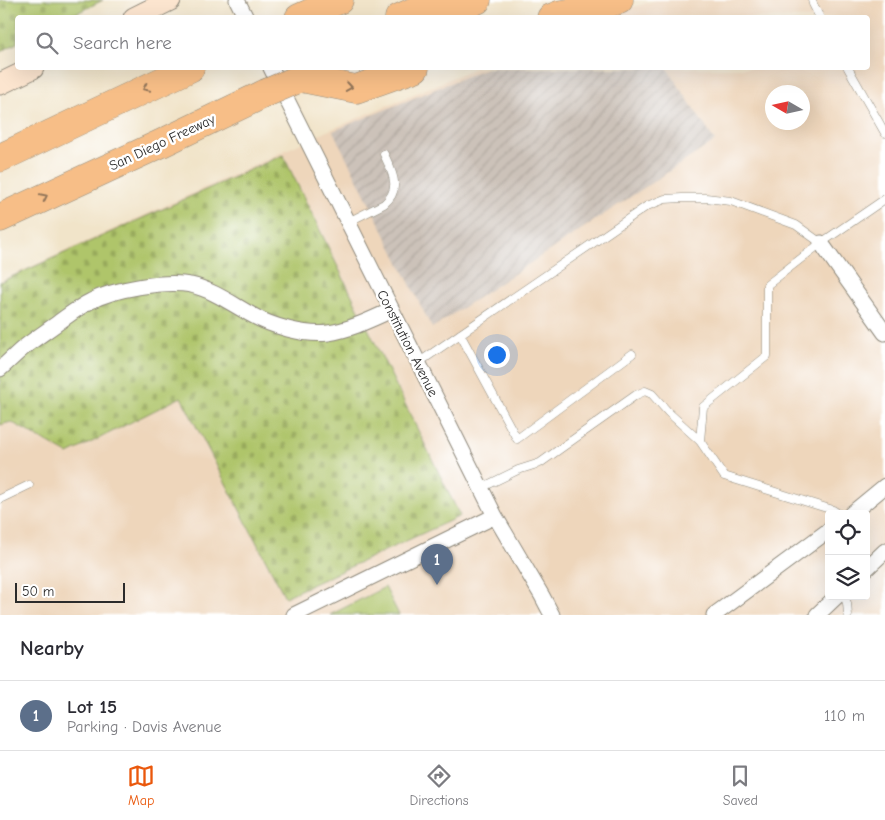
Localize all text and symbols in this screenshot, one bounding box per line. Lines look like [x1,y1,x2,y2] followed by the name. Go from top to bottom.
[15,15,870,70] search box
[33,29,61,57] icon: search
[73,32,172,54] text: Search here
[345,81,353,92] one-way arrow
[142,82,151,93] one-way arrow
[765,85,810,130] north arrow
[107,110,219,174] street label: San Diego Freeway
[39,193,48,204] one-way arrow
[373,287,442,399] street label: Constitution Avenue
[484,342,510,368] your location
[825,510,870,600] map controls
[825,510,870,555] button: locate
[421,544,453,585] pin: 1
[825,555,870,600] button: layers
[15,580,125,603] scale bar
[22,583,54,600] text: 50 m
[20,636,84,660] text: Nearby
[67,696,117,718] text: Lot 15
[33,707,39,725] text: 1
[824,707,865,725] text: 110 m
[67,718,221,736] text: Parking · Davis Avenue
[127,762,155,809] tab: Map
[409,762,469,809] tab: Directions
[723,762,758,809] tab: Saved

